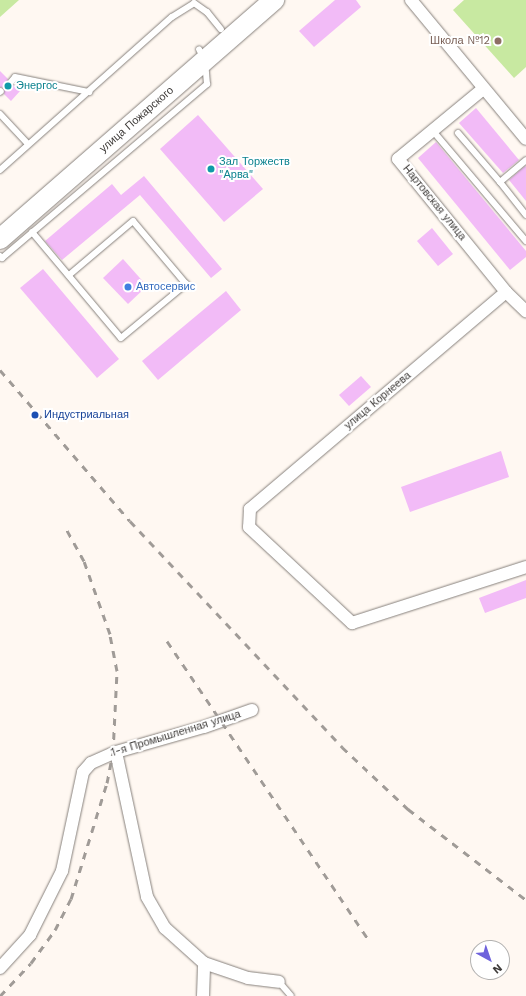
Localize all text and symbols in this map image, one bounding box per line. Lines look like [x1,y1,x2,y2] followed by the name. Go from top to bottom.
[430,34,490,48] place label: Школа №12
[493,36,503,46] marker: Школа №12
[16,79,58,93] place label: Энергос
[3,81,13,91] marker: Энергос
[97,84,177,156] street label: улица Пожарского
[219,156,290,182] place label: Зал Торжеств "Арва"
[400,163,468,243] street label: Нартовская улица
[206,164,216,174] marker: Зал Торжеств "Арва"
[136,280,195,294] place label: Автосервис
[123,282,133,292] marker: Автосервис
[342,369,414,433] street label: улица Корнеева
[44,408,129,422] place label: Индустриальная
[29,409,41,421] marker: Индустриальная
[110,708,242,760] street label: 1-я Промышленная улица
[470,940,510,980] north arrow
[490,961,505,976] text: N

